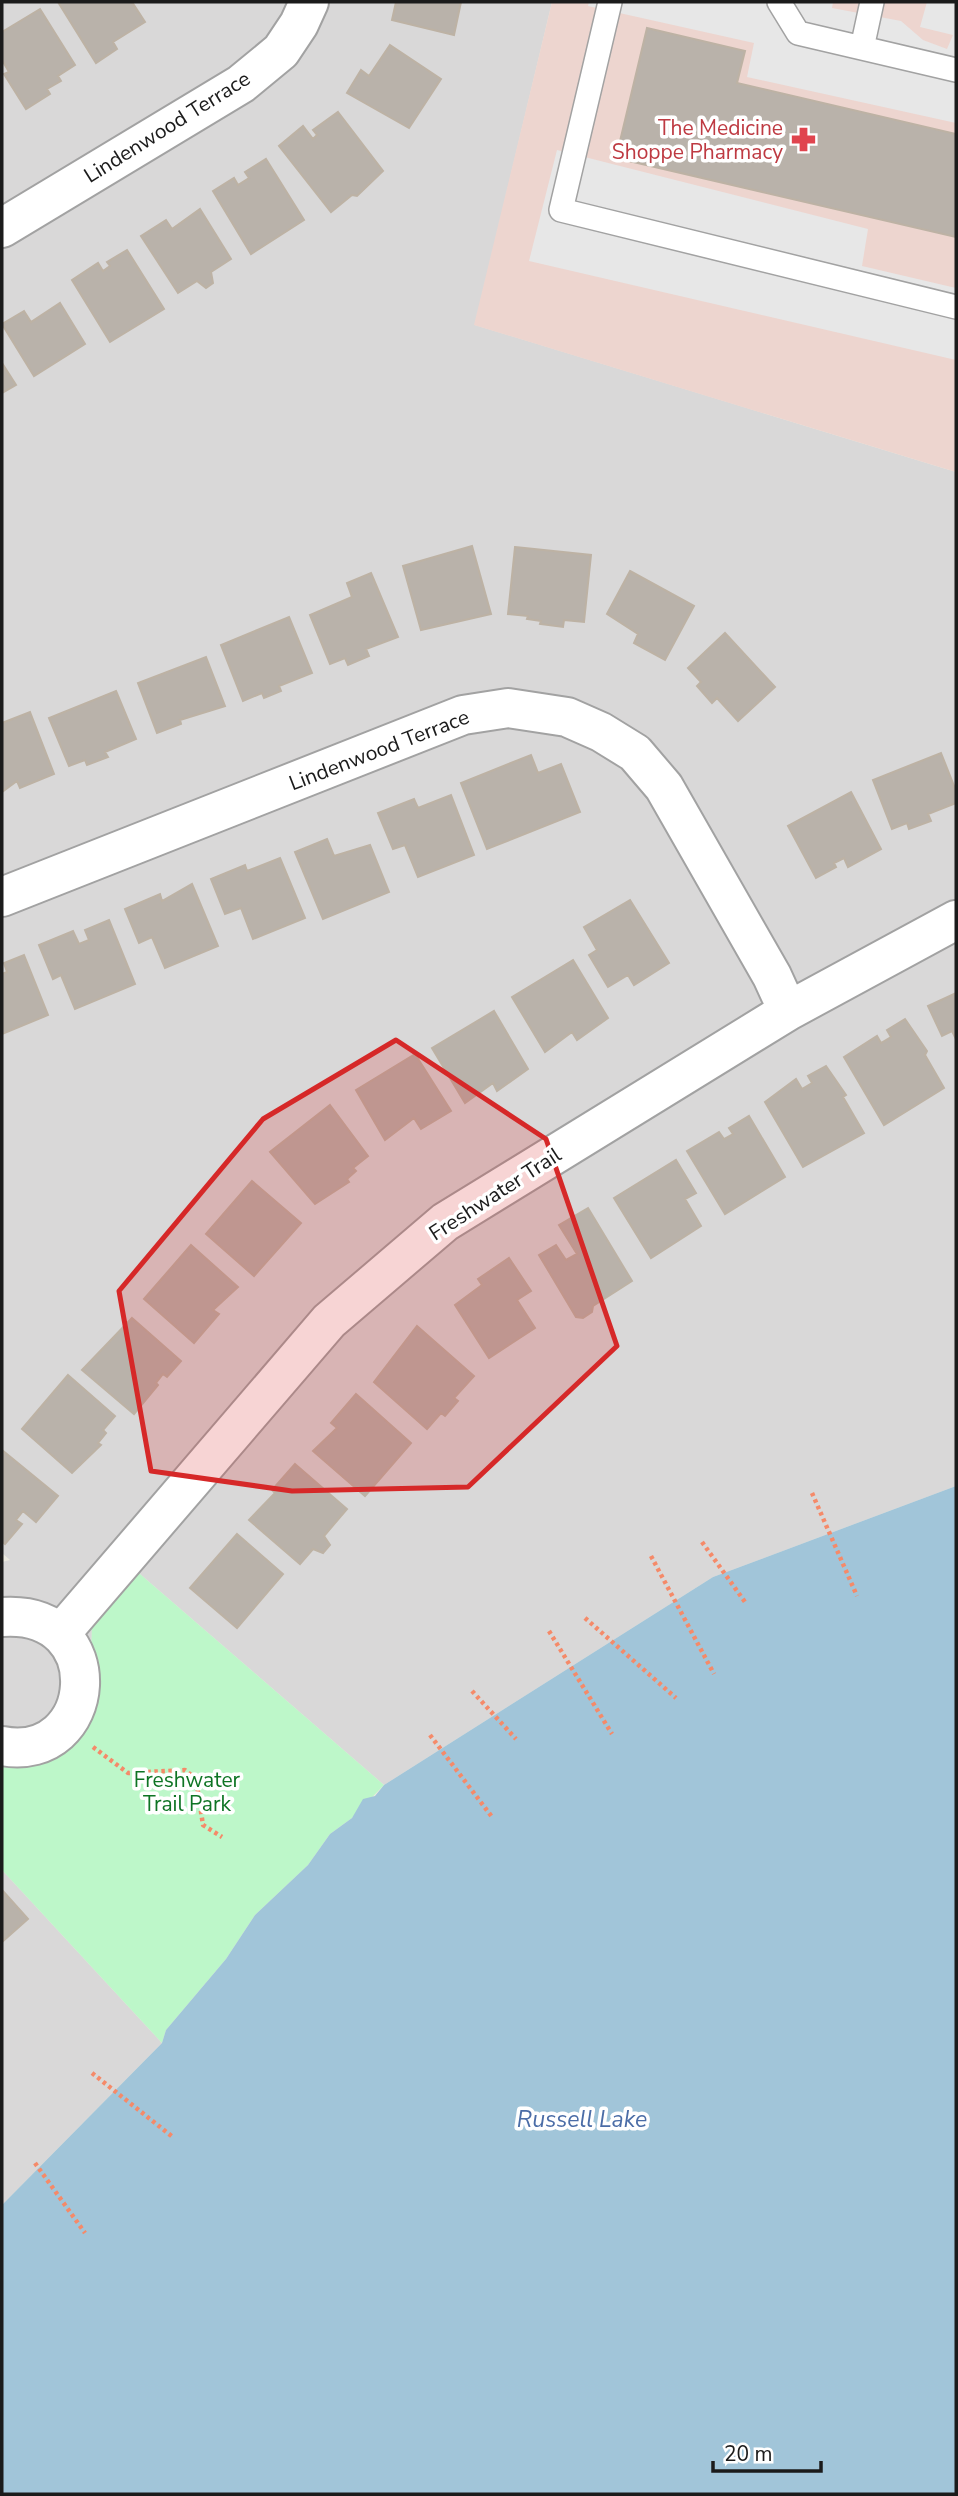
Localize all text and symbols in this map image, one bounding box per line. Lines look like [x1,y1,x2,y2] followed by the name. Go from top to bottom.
[79,65,255,189] street label: Lindenwood Terrace
[612,114,783,166] place label: The Medicine Shoppe Pharmacy
[789,126,817,154] pharmacy icon: The Medicine Shoppe Pharmacy
[285,703,473,797] street label: Lindenwood Terrace
[423,1140,567,1247] street label: Freshwater Trail
[134,1766,241,1818] park label: Freshwater Trail Park
[517,2104,647,2135] water label: Russell Lake
[713,2430,822,2474] scale bar
[724,2440,773,2468] text: 20 m

